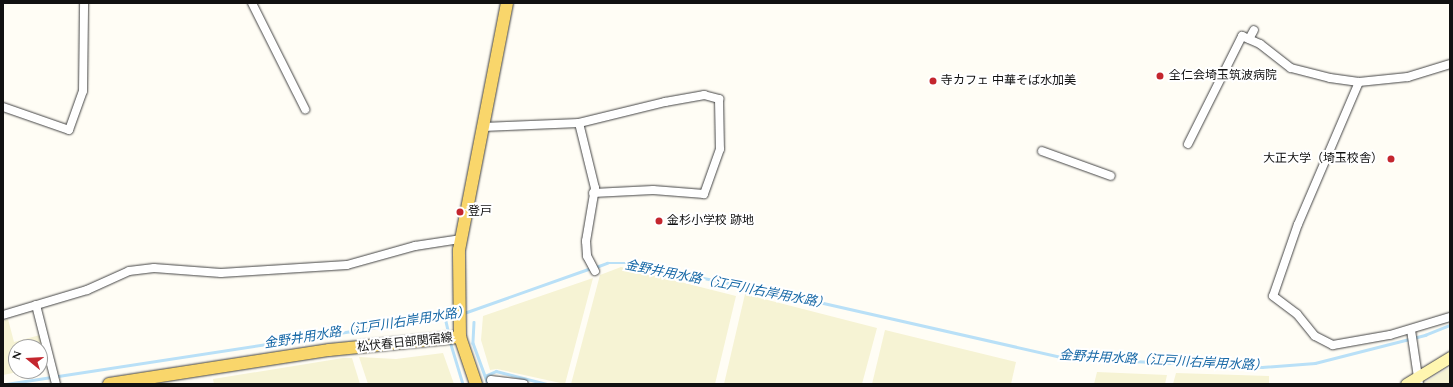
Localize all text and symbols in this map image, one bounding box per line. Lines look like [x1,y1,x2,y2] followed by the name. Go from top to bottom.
[1169,69,1277,83] place label: 全仁会埼玉筑波病院
[1154,70,1166,82] marker: 全仁会埼玉筑波病院
[941,74,1076,88] place label: 寺カフェ 中華そば水加美
[928,76,938,86] marker: 寺カフェ 中華そば水加美
[1263,152,1383,166] place label: 大正大学（埼玉校舎）
[1386,154,1396,164] marker: 大正大学（埼玉校舎）
[468,205,492,219] place label: 登戸
[455,207,465,217] marker: 登戸
[667,214,754,228] place label: 金杉小学校 跡地
[654,216,664,226] marker: 金杉小学校 跡地
[623,257,831,313] water label: 金野井用水路（江戸川右岸用水路）
[263,304,471,352] water label: 金野井用水路（江戸川右岸用水路）
[357,331,453,355] street label: 松伏春日部関宿線
[8,339,48,379] north arrow
[1059,348,1267,374] water label: 金野井用水路（江戸川右岸用水路）
[8,349,27,362] text: N

